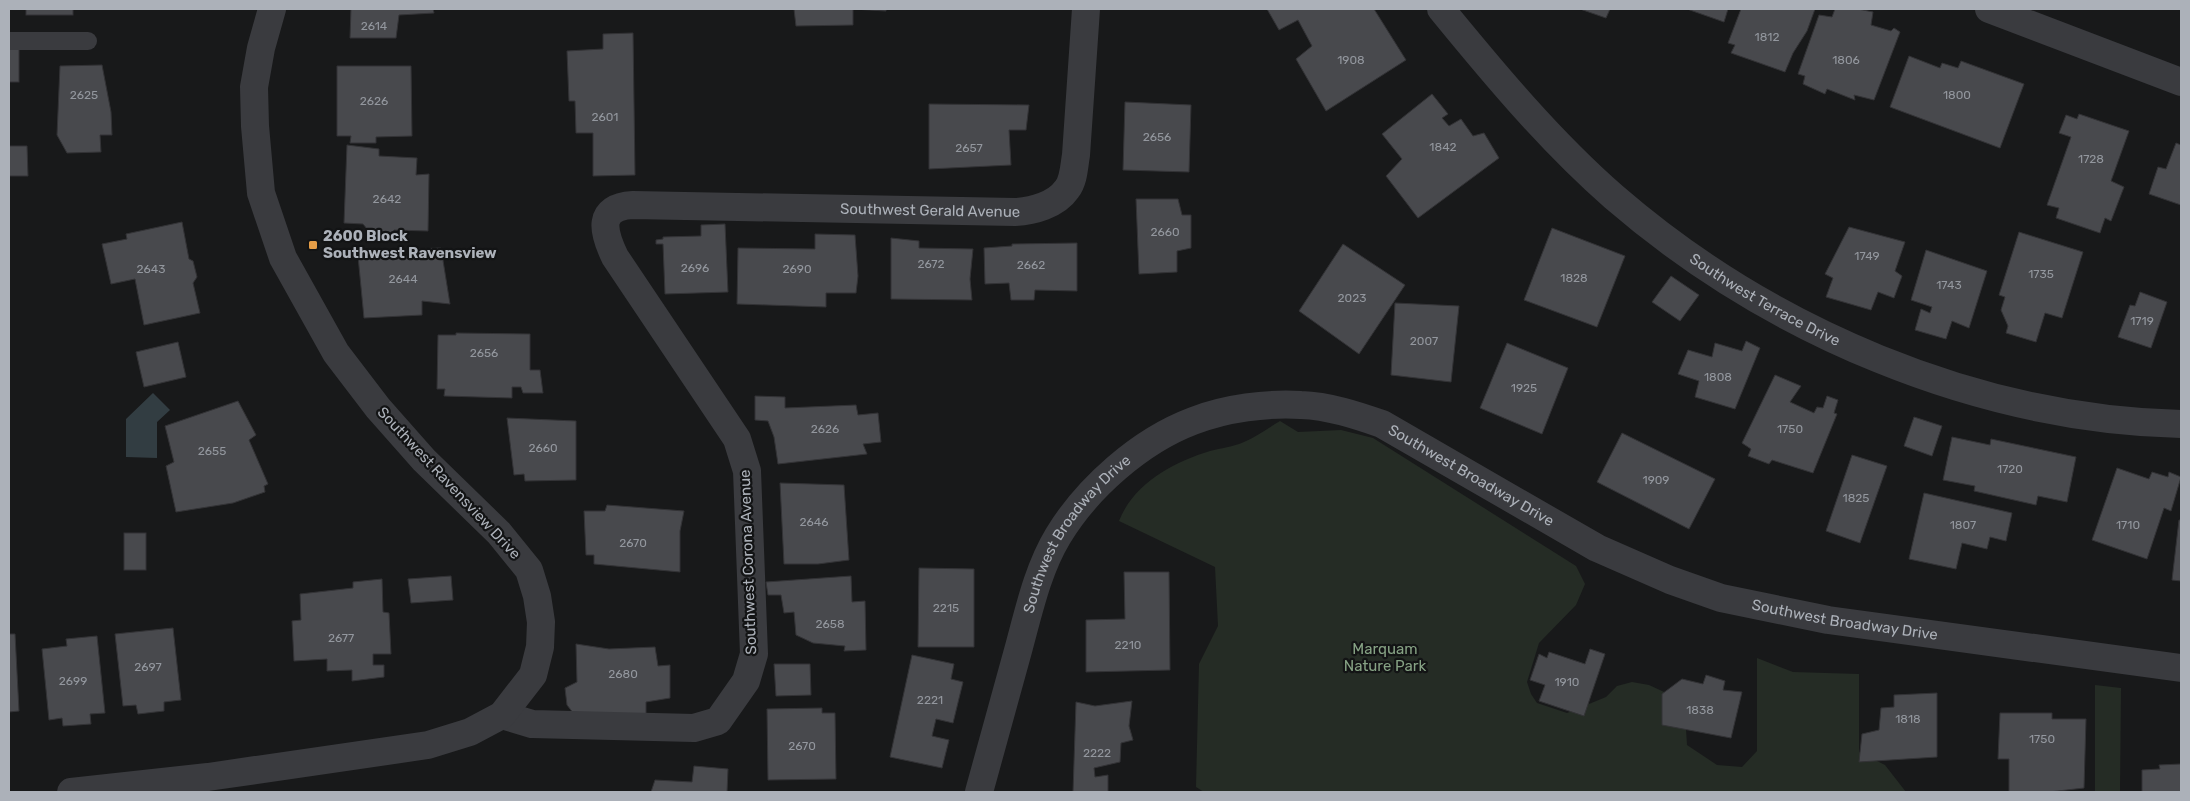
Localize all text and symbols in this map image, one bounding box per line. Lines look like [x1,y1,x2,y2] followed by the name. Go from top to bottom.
[361,19,388,33] house number: 2614
[1755,30,1779,44] house number: 1812
[1337,53,1365,67] house number: 1908
[1832,53,1860,67] house number: 1806
[70,88,98,102] house number: 2625
[1943,88,1971,102] house number: 1800
[360,94,388,108] house number: 2626
[591,110,619,124] house number: 2601
[1143,130,1171,144] house number: 2656
[1429,140,1457,154] house number: 1842
[955,141,983,155] house number: 2657
[2078,152,2104,166] house number: 1728
[373,192,401,206] house number: 2642
[840,200,1021,221] street label: Southwest Gerald Avenue
[1150,225,1180,239] house number: 2660
[323,227,497,262] place label: 2600 Block Southwest Ravensview
[307,239,319,251] marker: 2600 Block Southwest Ravensview
[1854,249,1880,263] house number: 1749
[1686,250,1843,350] street label: Southwest Terrace Drive
[917,257,945,271] house number: 2672
[1017,258,1045,272] house number: 2662
[681,261,709,275] house number: 2696
[137,262,165,276] house number: 2643
[782,262,812,276] house number: 2690
[2028,267,2054,281] house number: 1735
[1560,271,1588,285] house number: 1828
[388,272,418,286] house number: 2644
[1936,278,1962,292] house number: 1743
[1338,291,1366,305] house number: 2023
[2130,314,2154,328] house number: 1719
[1410,334,1438,348] house number: 2007
[470,346,498,360] house number: 2656
[1704,370,1732,384] house number: 1808
[1511,381,1537,395] house number: 1925
[374,403,524,563] street label: Southwest Ravensview Drive
[1385,421,1557,530] street label: Southwest Broadway Drive
[811,422,839,436] house number: 2626
[1777,422,1803,436] house number: 1750
[528,441,558,455] house number: 2660
[198,444,226,458] house number: 2655
[1019,451,1134,615] street label: Southwest Broadway Drive
[1997,462,2023,476] house number: 1720
[736,469,760,655] street label: Southwest Corona Avenue
[1643,473,1670,487] house number: 1909
[1843,491,1869,505] house number: 1825
[800,515,828,529] house number: 2646
[1950,518,1976,532] house number: 1807
[2116,518,2140,532] house number: 1710
[619,536,647,550] house number: 2670
[1750,596,1939,644] street label: Southwest Broadway Drive
[933,601,959,615] house number: 2215
[815,617,845,631] house number: 2658
[328,631,354,645] house number: 2677
[1115,638,1141,652] house number: 2210
[1344,640,1426,675] park label: Marquam Nature Park
[134,660,162,674] house number: 2697
[608,667,638,681] house number: 2680
[59,674,87,688] house number: 2699
[1554,675,1580,689] house number: 1910
[917,693,943,707] house number: 2221
[1686,703,1714,717] house number: 1838
[1895,712,1921,726] house number: 1818
[2029,732,2055,746] house number: 1750
[788,739,816,753] house number: 2670
[1083,746,1111,760] house number: 2222

